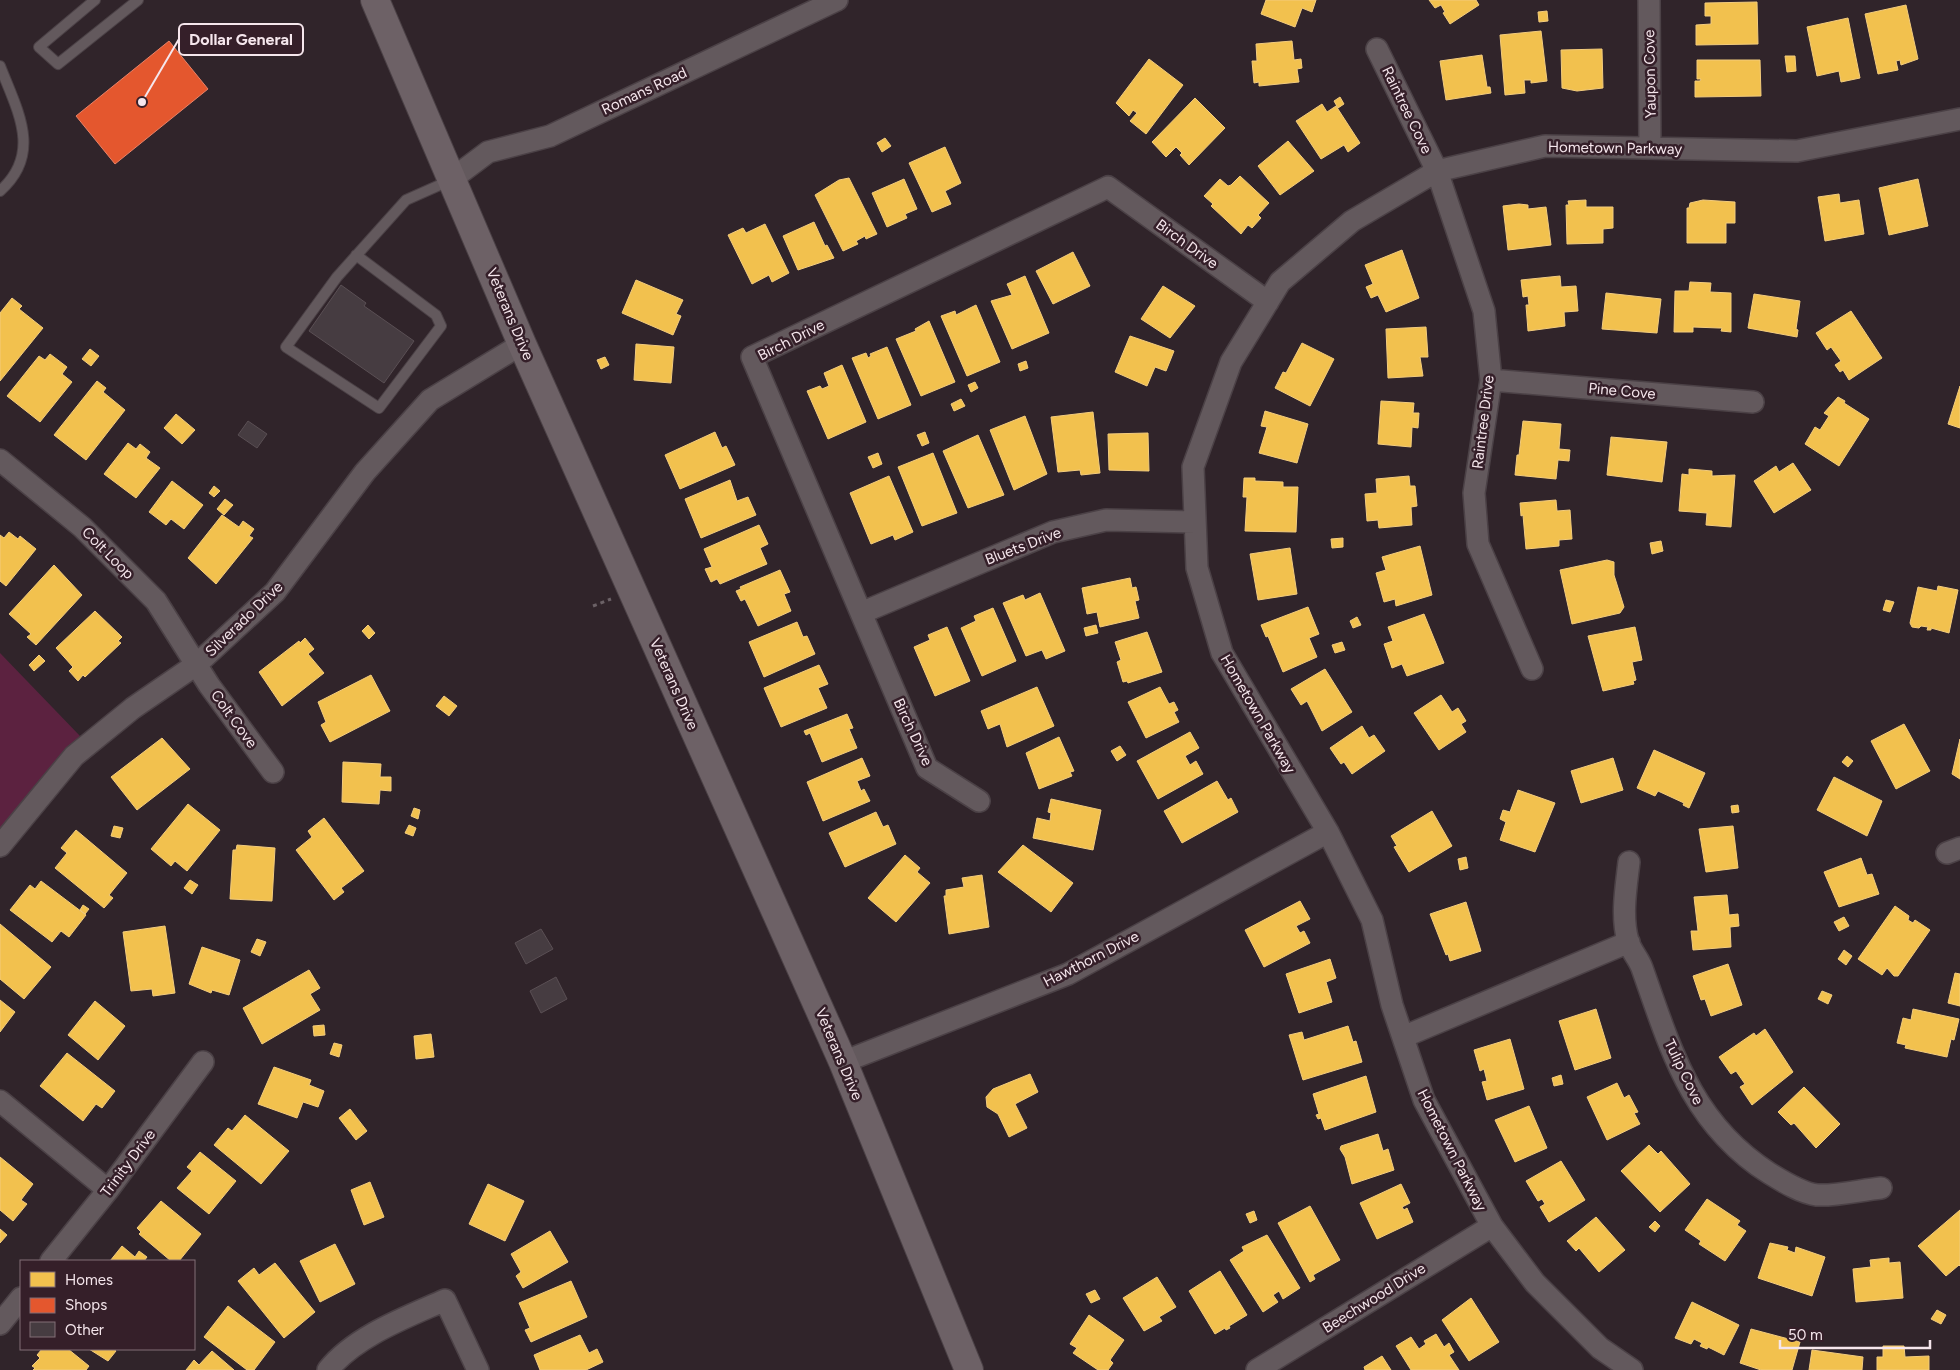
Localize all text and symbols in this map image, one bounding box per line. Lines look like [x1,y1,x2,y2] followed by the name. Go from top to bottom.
[179,24,303,55] callout: Dollar General
[1640,29,1660,119] street label: Yaupon Cove
[189,30,293,49] text: Dollar General
[598,63,690,119] street label: Romans Road
[1378,63,1436,157] street label: Raintree Cove
[1548,138,1682,158] street label: Hometown Parkway
[1152,215,1222,273] street label: Birch Drive
[483,265,537,363] street label: Veterans Drive
[755,316,827,364] street label: Birch Drive
[1468,374,1498,470] street label: Raintree Drive
[1588,379,1656,403] street label: Pine Cove
[78,523,138,583] street label: Colt Loop
[982,523,1064,569] street label: Bluets Drive
[202,578,286,660] street label: Silverado Drive
[646,635,702,733] street label: Veterans Drive
[1217,651,1299,777] street label: Hometown Parkway
[207,686,261,752] street label: Colt Cove
[890,695,936,769] street label: Birch Drive
[1040,927,1142,991] street label: Hawthorn Drive
[812,1005,866,1103] street label: Veterans Drive
[1660,1036,1708,1108] street label: Tulip Cove
[1413,1086,1491,1214] street label: Hometown Parkway
[97,1126,159,1200] street label: Trinity Drive
[1319,1259,1429,1337] street label: Beechwood Drive
[20,1260,195,1350] legend
[65,1271,113,1289] text: Homes
[65,1296,107,1314] text: Shops
[1780,1318,1930,1350] scale bar
[65,1321,104,1339] text: Other
[1788,1326,1823,1344] text: 50 m

